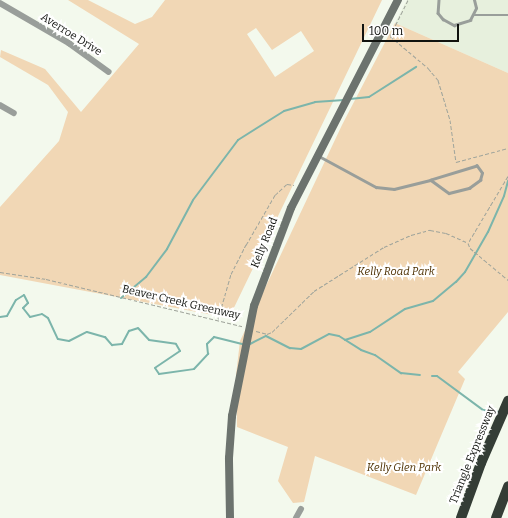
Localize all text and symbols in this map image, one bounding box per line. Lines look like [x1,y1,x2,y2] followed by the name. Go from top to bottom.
[38,11,104,59] street label: Averroe Drive
[364,16,461,42] scale bar
[369,24,403,38] text: 100 m
[249,216,281,270] street label: Kelly Road
[357,265,435,279] park label: Kelly Road Park
[121,283,241,323] street label: Beaver Creek Greenway
[447,404,499,506] street label: Triangle Expressway
[367,461,441,475] park label: Kelly Glen Park

